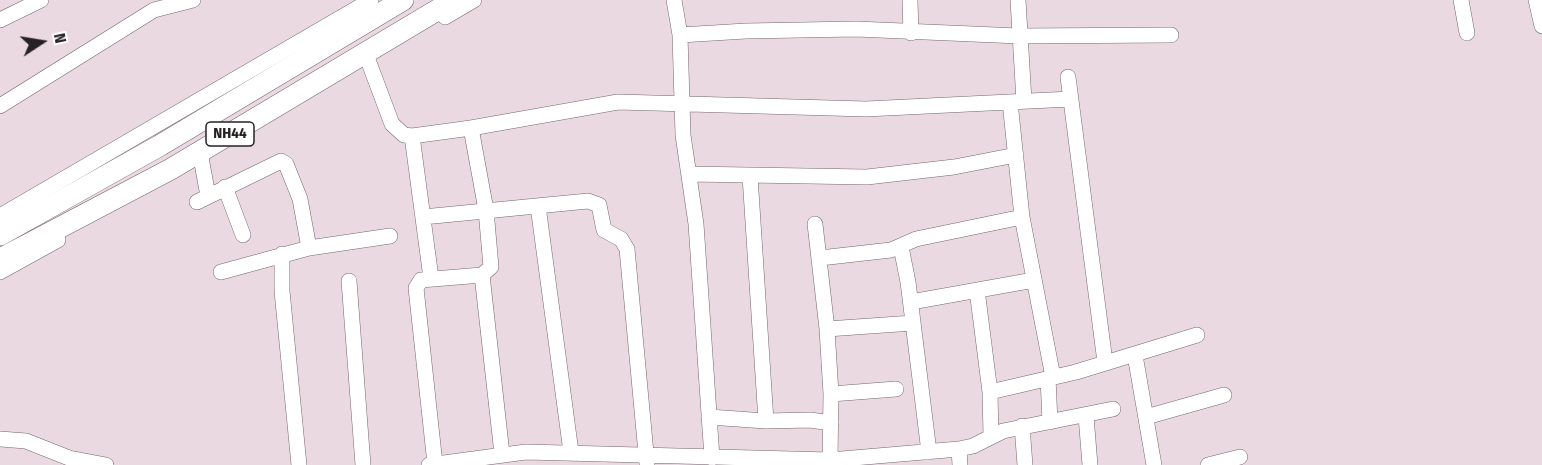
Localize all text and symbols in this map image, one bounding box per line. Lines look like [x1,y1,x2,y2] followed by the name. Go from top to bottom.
[12,12,72,72] north arrow
[50,31,70,45] text: N
[206,122,254,146] road number: NH44

